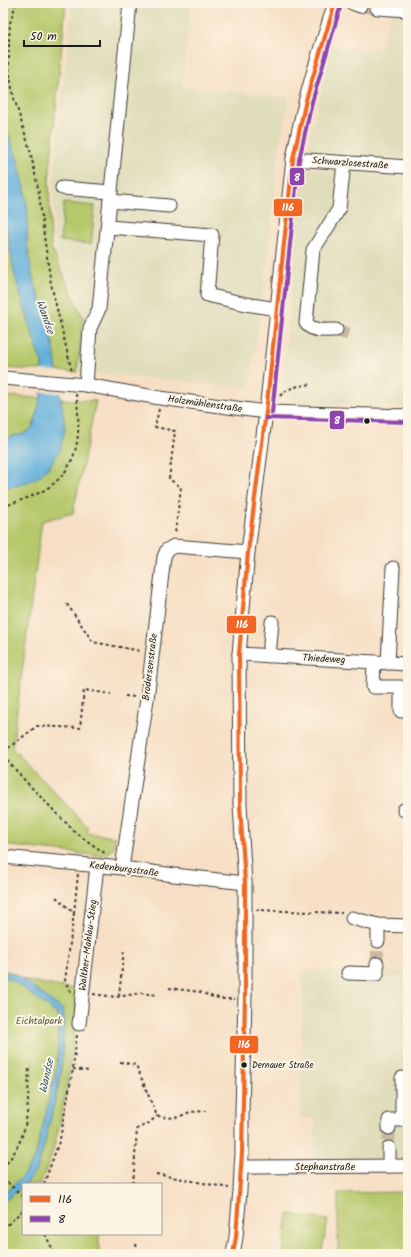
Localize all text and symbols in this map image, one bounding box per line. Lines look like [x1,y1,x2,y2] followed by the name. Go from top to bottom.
[24,22,100,48] scale bar
[30,27,57,46] text: 50 m
[311,152,389,174] street label: Schwarzlosestraße
[289,167,305,186] line badge: 8
[294,169,301,187] text: 8
[273,198,303,217] line badge: 116
[282,199,294,217] text: 116
[31,298,60,337] water label: Wandse
[167,391,244,417] street label: Holzmühlenstraße
[329,410,345,430] line badge: 8
[334,412,341,430] text: 8
[362,416,372,426] unlabelled marker
[226,615,257,634] line badge: 116
[236,616,248,634] text: 116
[138,632,162,702] street label: Brodersenstraße
[302,650,346,668] street label: Thiedeweg
[88,857,160,881] street label: Kedenburgstraße
[74,898,102,992] street label: Walther-Mahlau-Stieg
[16,1013,63,1029] park label: Eichtalpark
[229,1035,259,1054] line badge: 116
[238,1036,250,1054] text: 116
[35,1056,60,1095] water label: Wandse
[252,1058,314,1073] place label: Dernauer Straße
[239,1060,249,1070] marker: Dernauer Straße
[295,1159,356,1175] street label: Stephanstraße
[22,1183,162,1235] legend
[58,1190,72,1209] text: 116
[58,1210,66,1229] text: 8

